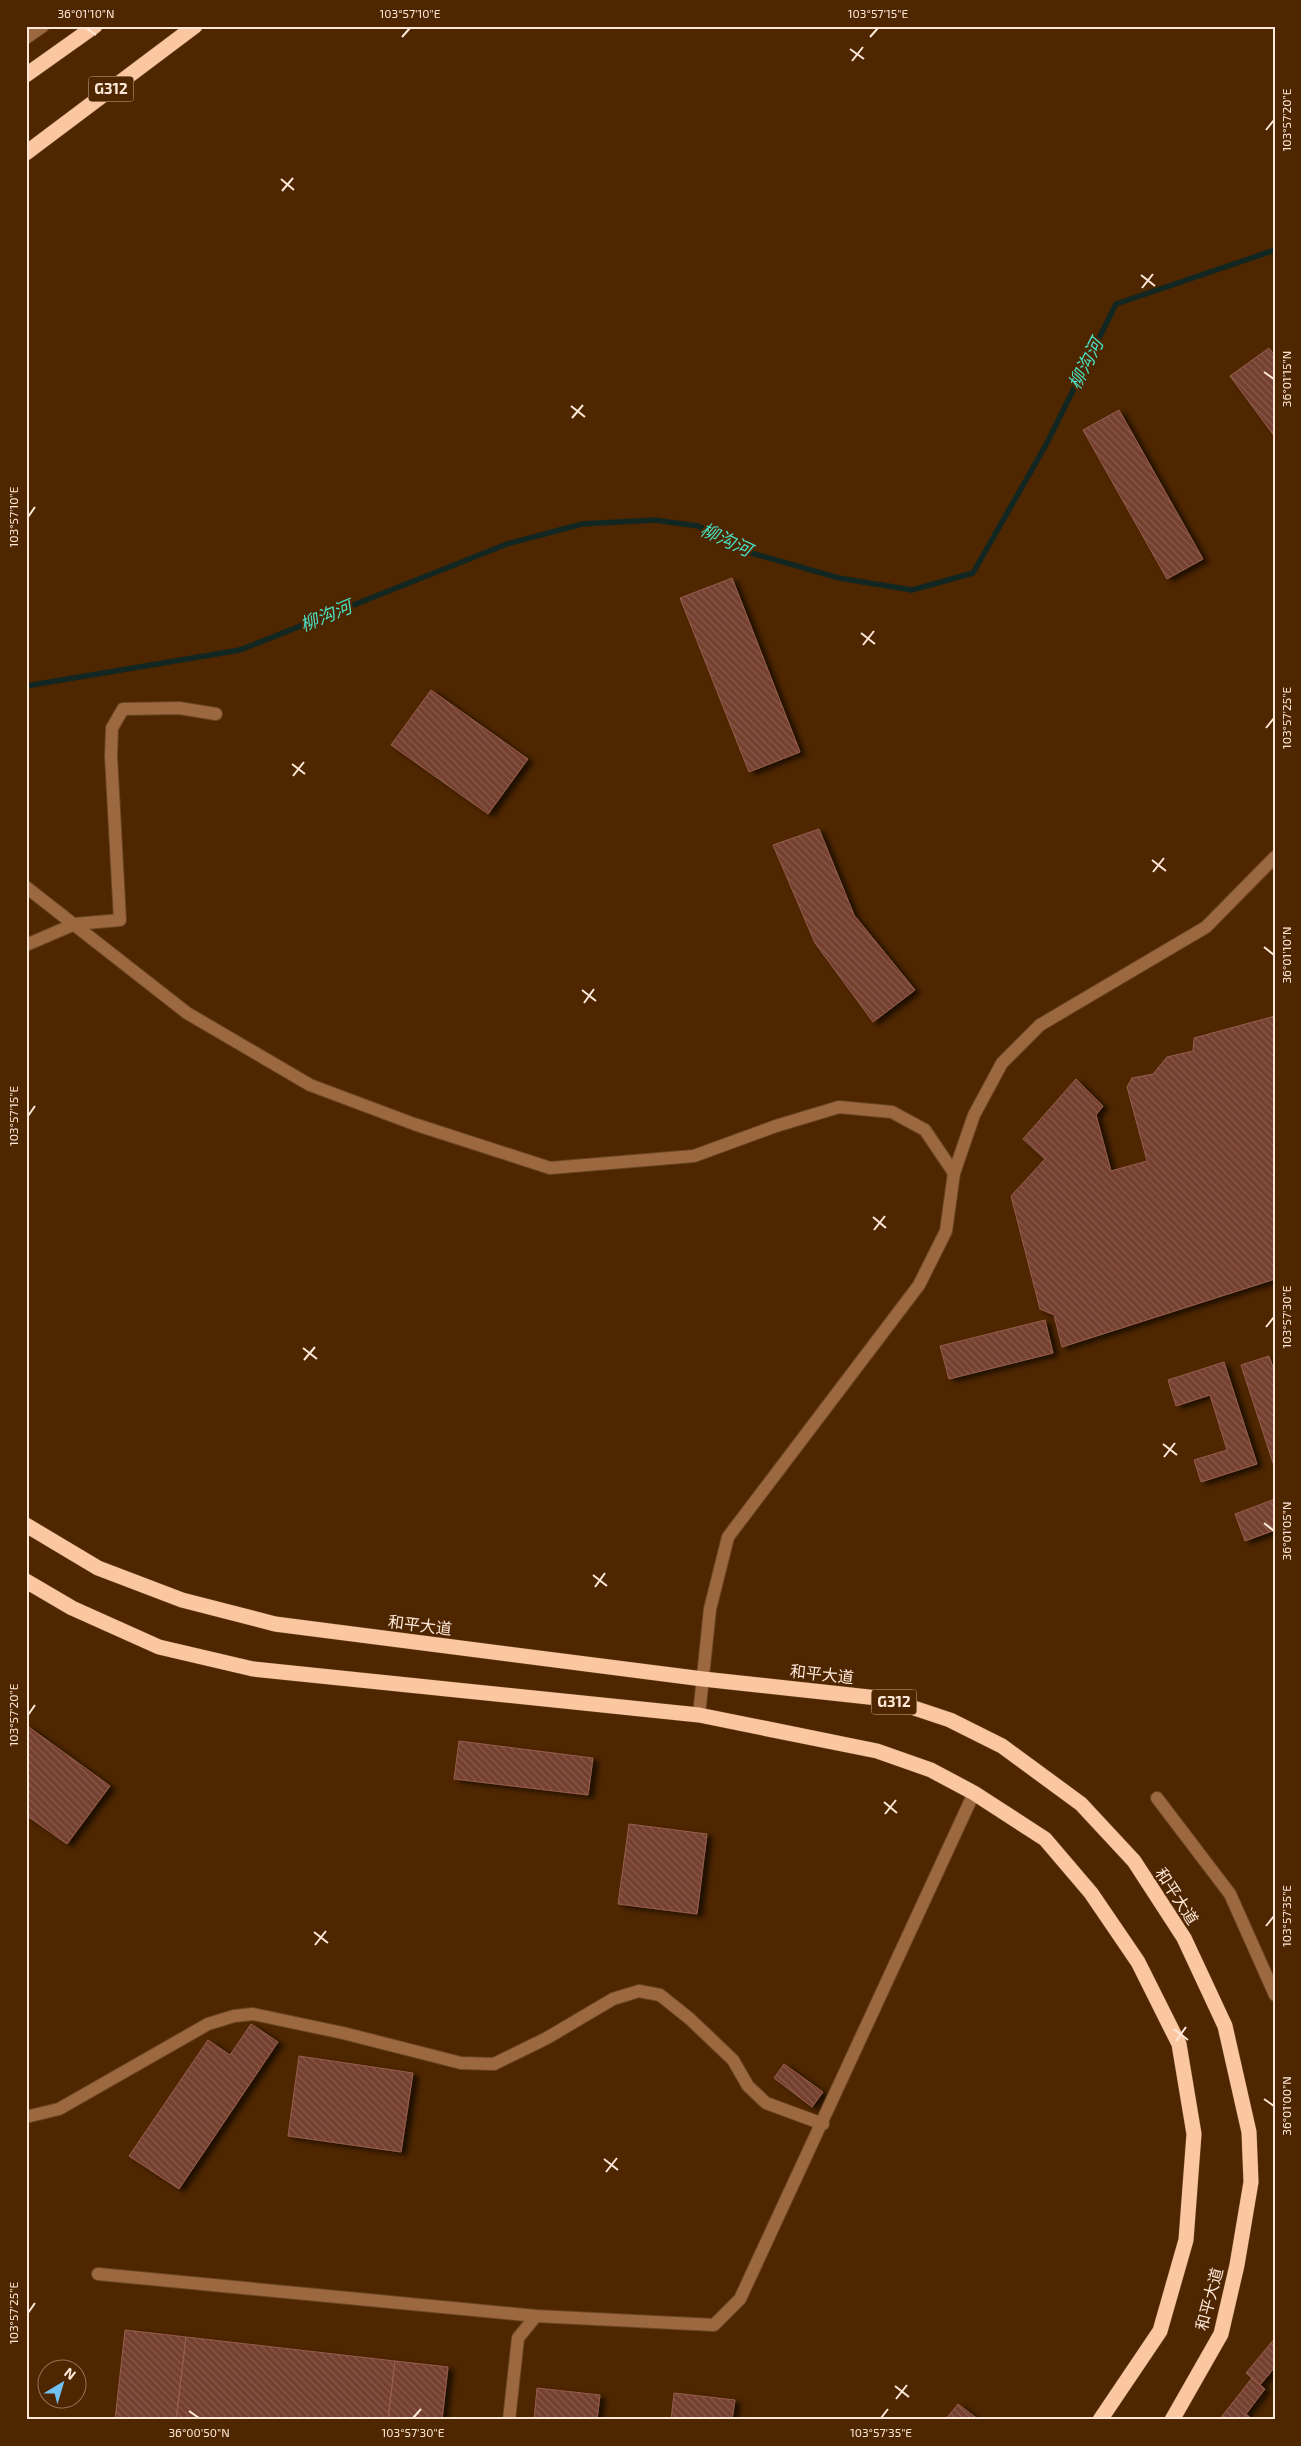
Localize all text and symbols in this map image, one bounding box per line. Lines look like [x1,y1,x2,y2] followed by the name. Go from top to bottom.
[57,6,115,20] text: 36°01'10"N
[379,6,441,20] text: 103°57'10"E
[848,6,908,20] text: 103°57'15"E
[88,76,134,102] road number: G312
[1279,88,1293,152] text: 103°57'20"E
[1063,332,1109,393] water label: 柳沟河
[1279,351,1293,407] text: 36°01'15"N
[6,486,20,548] text: 103°57'10"E
[697,518,758,562] water label: 柳沟河
[296,594,358,635] water label: 柳沟河
[1279,687,1293,749] text: 103°57'25"E
[1279,926,1293,984] text: 36°01'10"N
[6,1086,20,1146] text: 103°57'15"E
[1279,1285,1293,1349] text: 103°57'30"E
[1279,1502,1293,1560] text: 36°01'05"N
[387,1611,453,1638] street label: 和平大道
[789,1661,855,1686] street label: 和平大道
[6,1683,20,1747] text: 103°57'20"E
[872,1690,916,1714] road number: G312
[1152,1864,1203,1928] street label: 和平大道
[1279,1885,1293,1947] text: 103°57'35"E
[1279,2076,1293,2136] text: 36°01'00"N
[1191,2265,1226,2332] street label: 和平大道
[6,2282,20,2344] text: 103°57'25"E
[38,2358,88,2408] north arrow
[61,2364,80,2383] text: N
[168,2425,230,2439] text: 36°00'50"N
[382,2425,445,2439] text: 103°57'30"E
[850,2425,912,2439] text: 103°57'35"E

